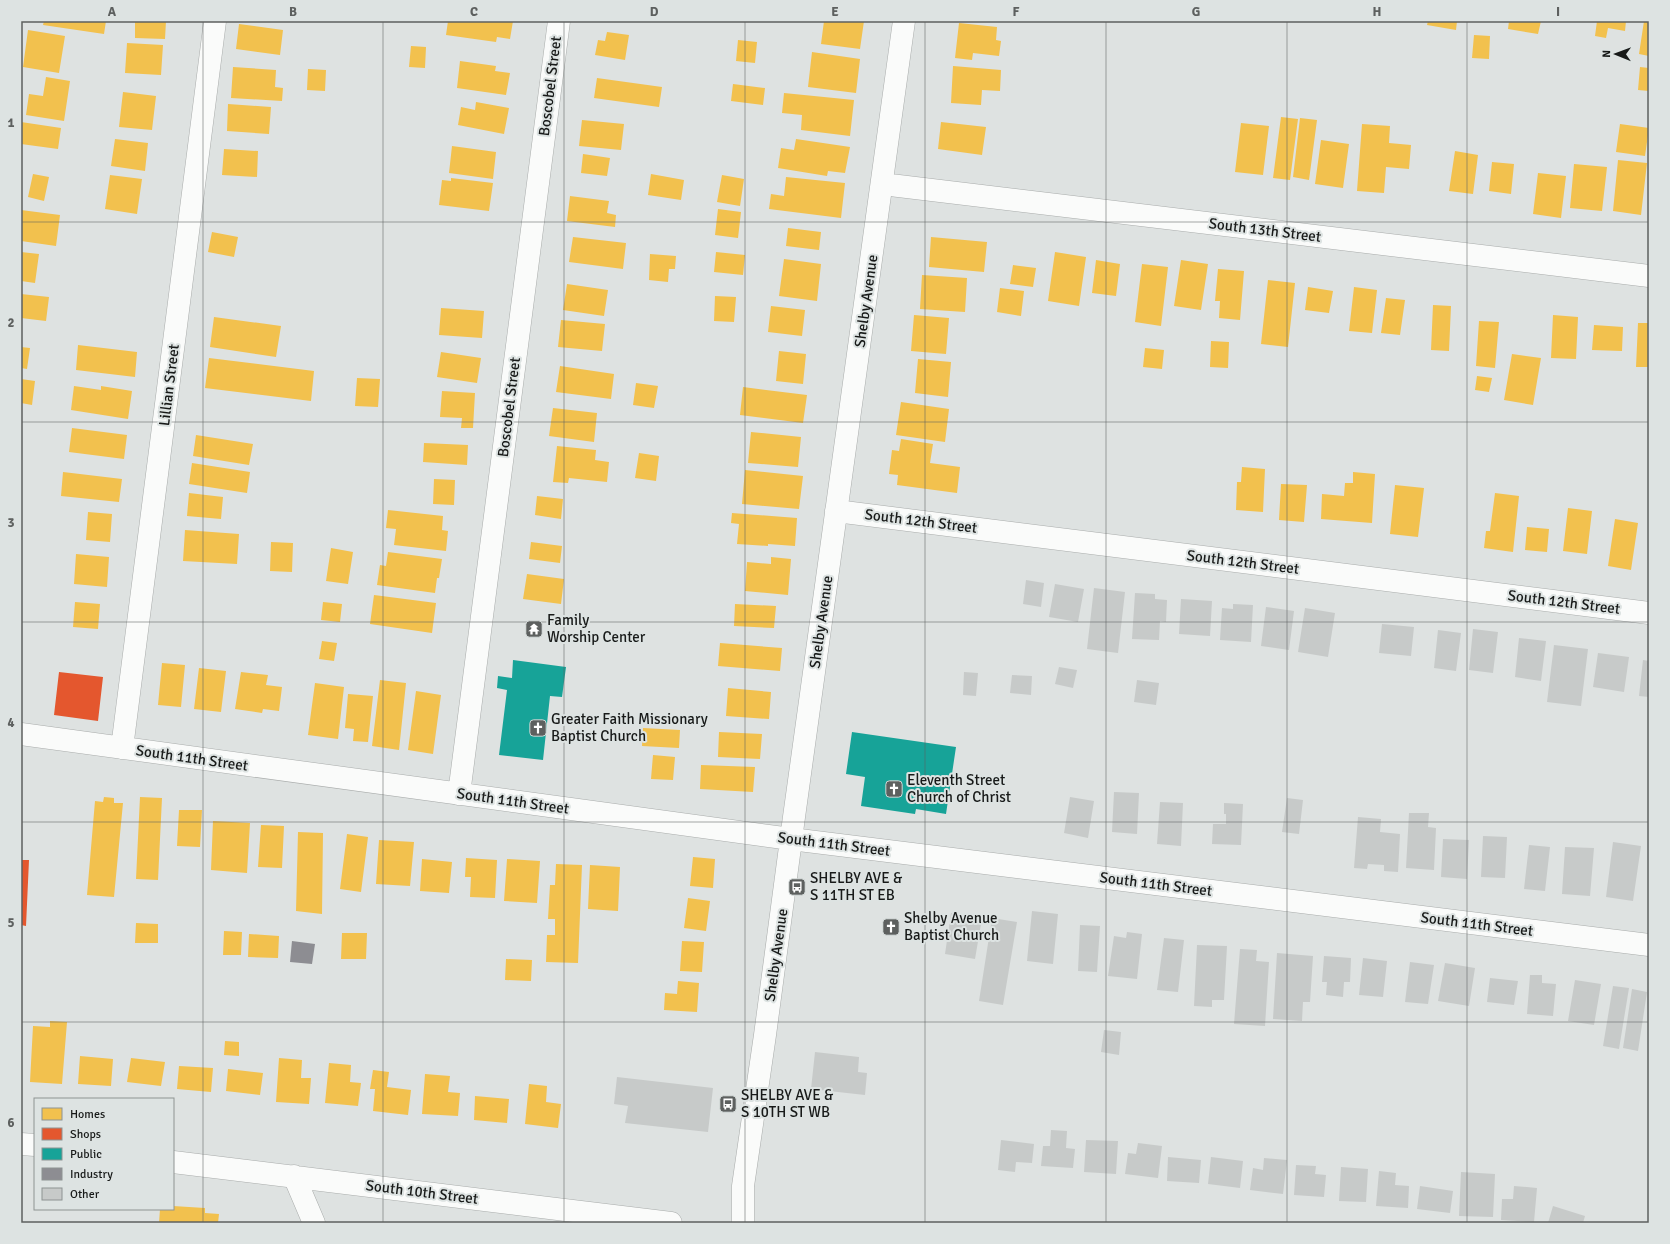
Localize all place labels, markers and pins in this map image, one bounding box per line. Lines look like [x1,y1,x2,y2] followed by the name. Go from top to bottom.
[547,611,646,646] place label: Family Worship Center
[524,619,544,639] temple icon: Family Worship Center
[551,710,708,745] place label: Greater Faith Missionary Baptist Church
[528,718,548,738] church icon: Greater Faith Missionary Baptist Church
[907,771,1011,806] place label: Eleventh Street Church of Christ
[884,779,904,799] church icon: Eleventh Street Church of Christ
[810,869,903,904] place label: SHELBY AVE & S 11TH ST EB
[787,877,807,897] bus stop icon: SHELBY AVE & S 11TH ST EB
[904,909,999,944] place label: Shelby Avenue Baptist Church
[881,917,901,937] church icon: Shelby Avenue Baptist Church
[741,1086,834,1121] place label: SHELBY AVE & S 10TH ST WB
[718,1094,738,1114] bus stop icon: SHELBY AVE & S 10TH ST WB

